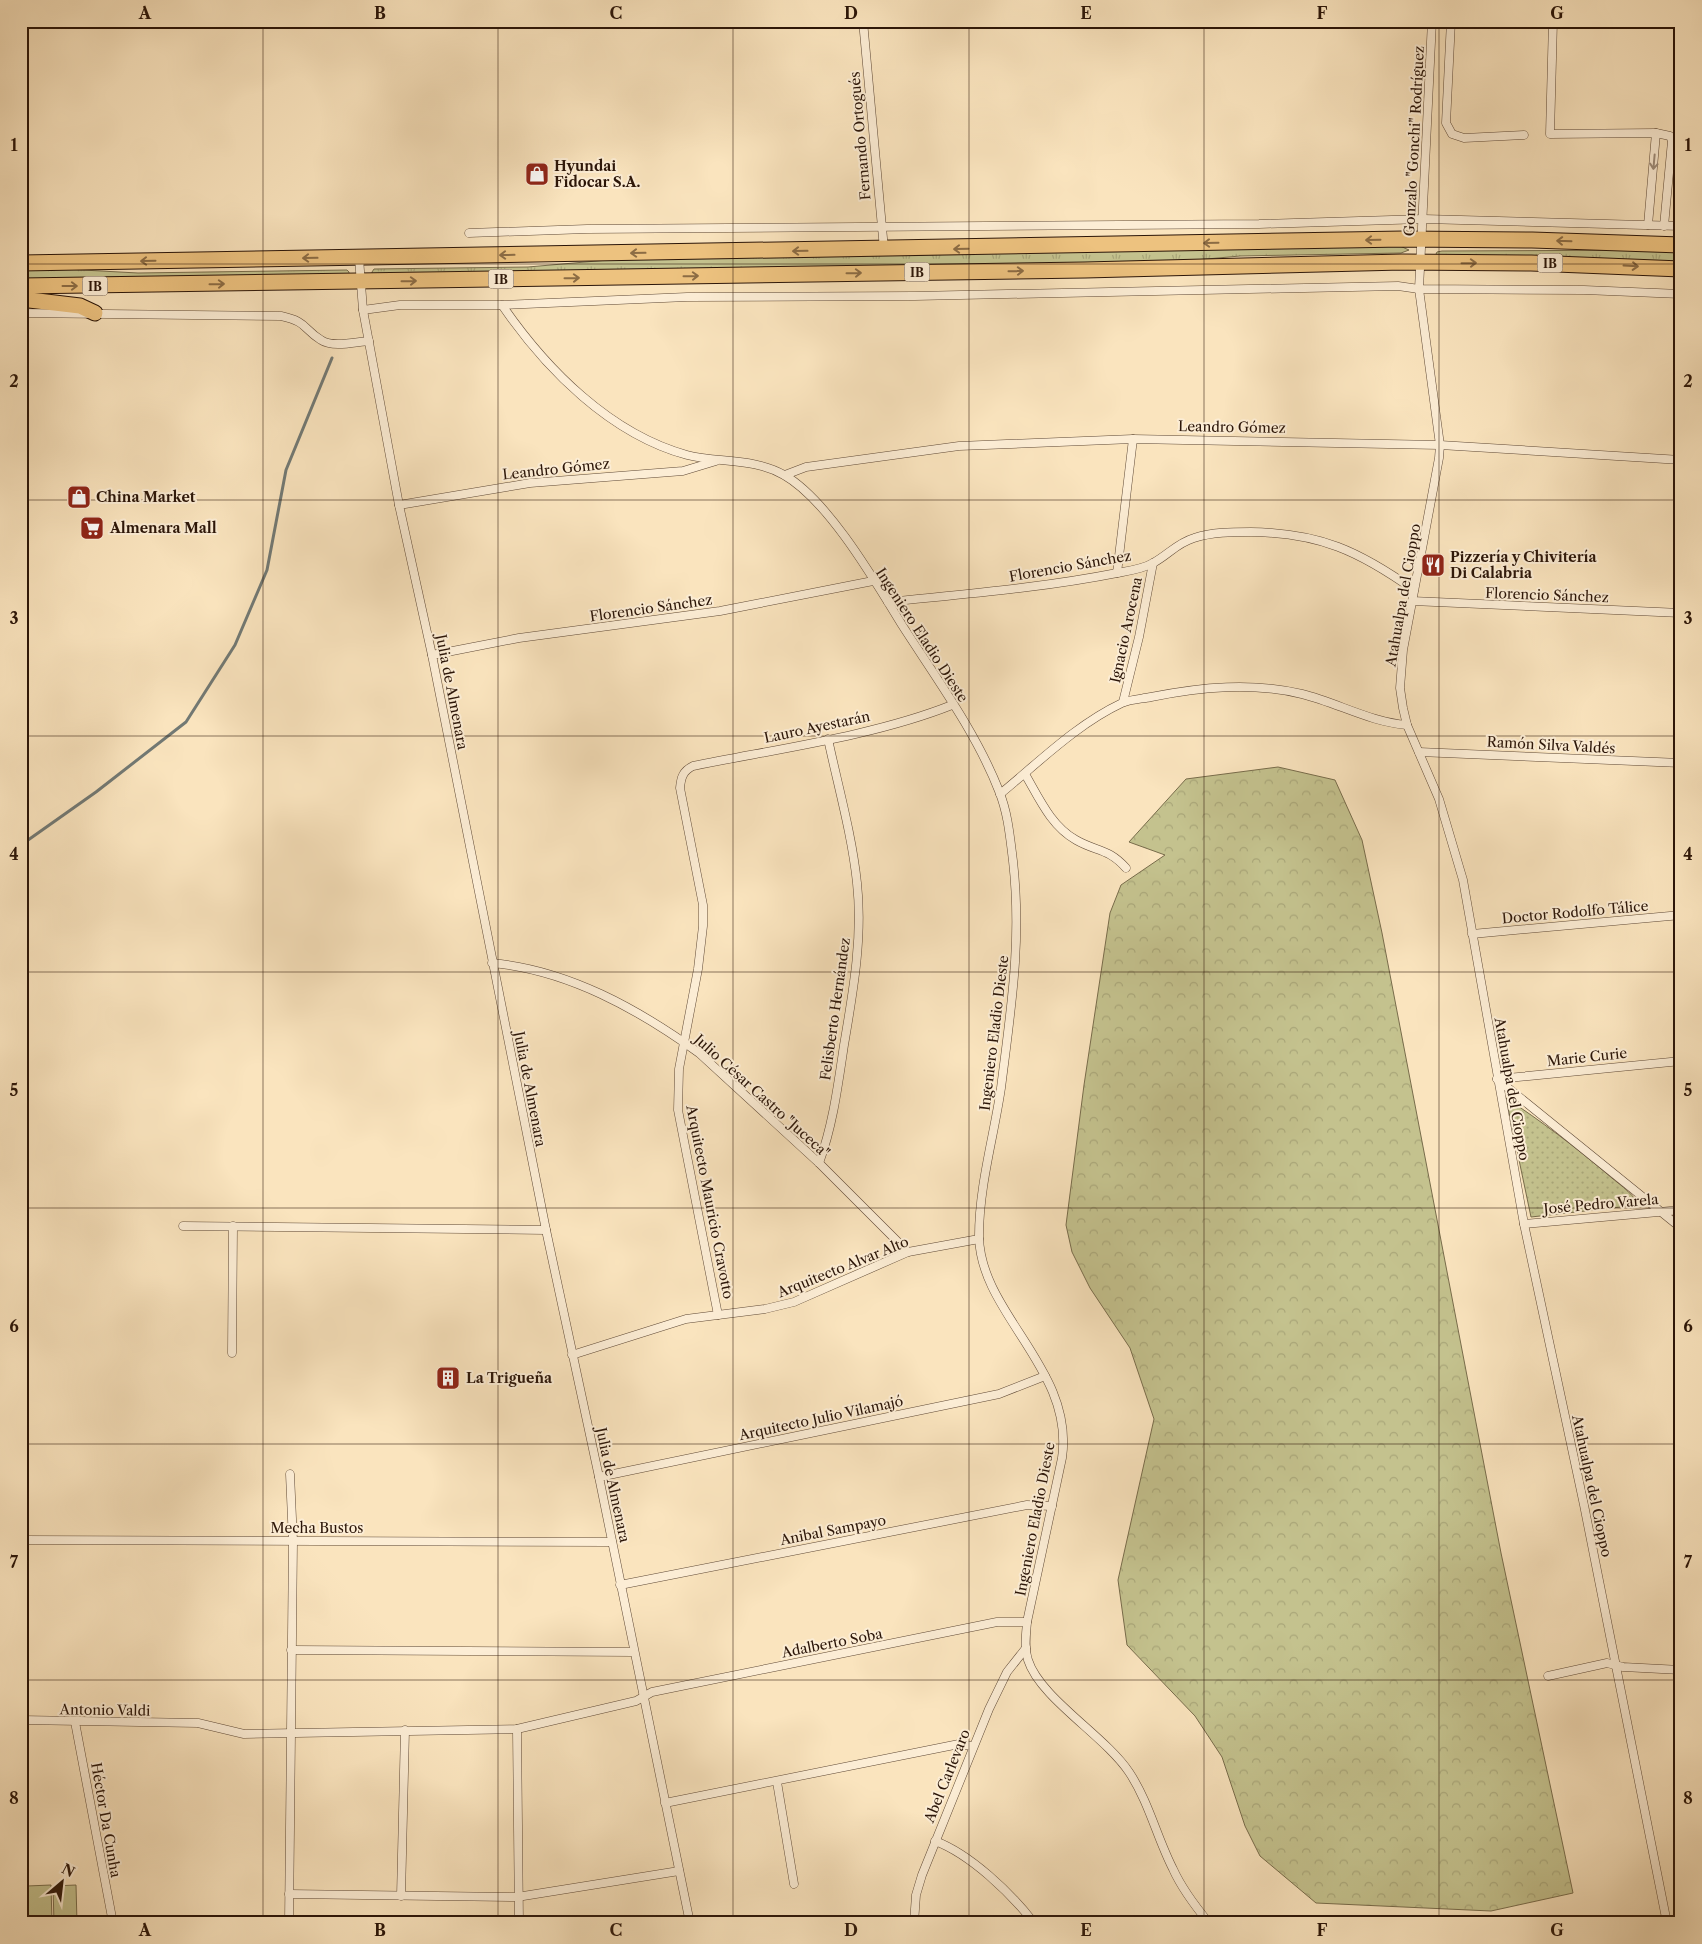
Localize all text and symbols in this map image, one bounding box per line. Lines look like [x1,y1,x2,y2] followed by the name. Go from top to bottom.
[138,3,152,23] text: A
[374,3,386,23] text: B
[610,3,622,23] text: C
[844,3,858,23] text: D
[1080,3,1092,23] text: E
[1317,3,1328,23] text: F
[1550,3,1564,23] text: G
[1400,45,1428,237] street label: Gonzalo "Gonchi" Rodríguez
[845,71,875,201] street label: Fernando Ortogués
[10,135,18,155] text: 1
[1684,135,1692,155] text: 1
[1649,153,1658,169] one-way arrow
[554,157,640,191] place label: Hyundai Fidocar S.A.
[524,161,550,187] shop icon: Hyundai Fidocar S.A.
[1365,235,1382,245] one-way arrow
[1556,236,1572,245] one-way arrow
[1203,238,1219,248] one-way arrow
[953,244,969,253] one-way arrow
[792,246,808,255] one-way arrow
[630,248,646,258] one-way arrow
[499,250,516,260] one-way arrow
[303,253,319,263] one-way arrow
[1538,254,1562,272] road number: IB
[140,256,156,266] one-way arrow
[1460,258,1476,268] one-way arrow
[1622,261,1639,271] one-way arrow
[904,262,930,282] road number: IB
[1008,266,1024,276] one-way arrow
[846,269,862,278] one-way arrow
[488,270,514,288] road number: IB
[683,271,699,281] one-way arrow
[563,273,579,283] one-way arrow
[82,276,108,296] road number: IB
[400,276,417,286] one-way arrow
[208,279,225,289] one-way arrow
[62,281,78,291] one-way arrow
[9,371,19,391] text: 2
[1683,371,1693,391] text: 2
[1178,417,1286,437] street label: Leandro Gómez
[502,454,610,484] street label: Leandro Gómez
[66,484,92,510] shop icon: China Market
[96,488,196,506] place label: China Market
[79,515,105,541] supermarket icon: Almenara Mall
[109,519,217,537] place label: Almenara Mall
[1381,522,1424,669] street label: Atahualpa del Cioppo
[1008,546,1132,586] street label: Florencio Sánchez
[1450,548,1597,582] place label: Pizzería y Chivitería Di Calabria
[1420,552,1446,578] restaurant icon: Pizzería y Chivitería Di Calabria
[872,564,972,706] street label: Ingeniero Eladio Dieste
[1106,575,1146,685] street label: Ignacio Arocena
[1485,584,1609,606] street label: Florencio Sánchez
[589,590,713,626] street label: Florencio Sánchez
[9,608,19,628] text: 3
[1683,608,1693,628] text: 3
[432,631,472,752] street label: Julia de Almenara
[762,707,872,747] street label: Lauro Ayestarán
[1486,733,1616,757] street label: Ramón Silva Valdés
[9,844,19,864] text: 4
[1683,844,1693,864] text: 4
[1501,897,1649,927] street label: Doctor Rodolfo Tálice
[816,936,854,1082] street label: Felisberto Hernández
[976,954,1012,1112] street label: Ingeniero Eladio Dieste
[1490,1015,1533,1162] street label: Atahualpa del Cioppo
[510,1028,550,1149] street label: Julia de Almenara
[689,1029,833,1162] street label: Julio César Castro "Juceca"
[1546,1044,1628,1070] street label: Marie Curie
[10,1080,19,1100] text: 5
[1684,1080,1693,1100] text: 5
[682,1103,738,1300] street label: Arquitecto Mauricio Cravotto
[1541,1190,1660,1218] street label: José Pedro Varela
[774,1232,911,1302] street label: Arquitecto Alvar Alto
[9,1316,19,1336] text: 6
[1683,1316,1693,1336] text: 6
[435,1365,461,1391] building icon: La Trigueña
[466,1369,553,1387] place label: La Trigueña
[736,1392,905,1444] street label: Arquitecto Julio Vilamajó
[1568,1412,1616,1559] street label: Atahualpa del Cioppo
[592,1424,634,1545] street label: Julia de Almenara
[1011,1440,1059,1598] street label: Ingeniero Eladio Dieste
[778,1511,887,1549] street label: Anibal Sampayo
[271,1519,363,1537] street label: Mecha Bustos
[10,1552,19,1572] text: 7
[1684,1552,1693,1572] text: 7
[779,1624,885,1662] street label: Adalberto Soba
[59,1700,150,1720] street label: Antonio Valdi
[920,1727,974,1826] street label: Abel Carlevaro
[87,1761,125,1879] street label: Héctor Da Cunha
[9,1788,19,1808] text: 8
[1683,1788,1693,1808] text: 8
[38,1856,88,1906] north arrow
[59,1860,78,1881] text: N
[138,1920,152,1940] text: A
[374,1920,386,1940] text: B
[610,1920,622,1940] text: C
[844,1920,858,1940] text: D
[1080,1920,1092,1940] text: E
[1317,1920,1328,1940] text: F
[1550,1920,1564,1940] text: G

